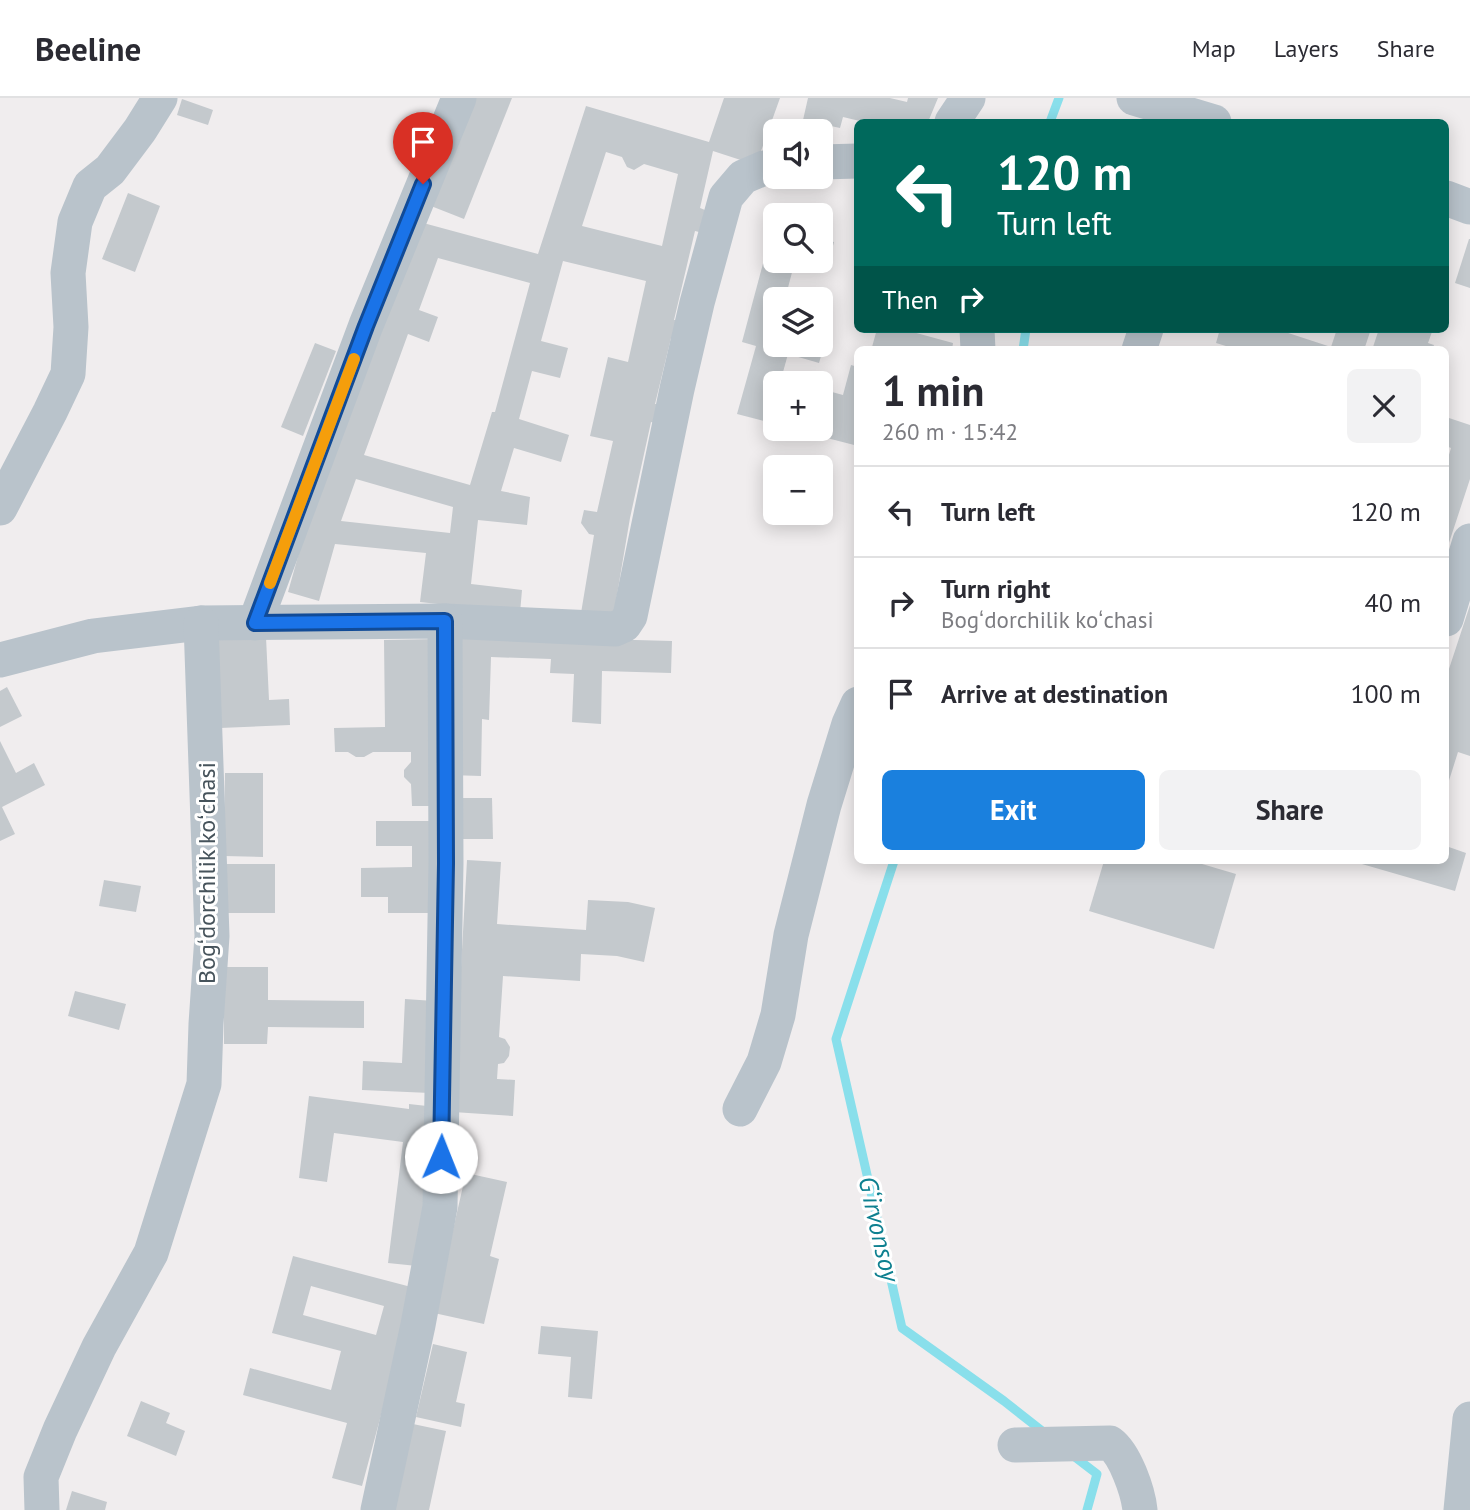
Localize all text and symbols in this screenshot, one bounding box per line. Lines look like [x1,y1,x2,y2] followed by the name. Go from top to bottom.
[35,27,141,70] text: Beeline
[1192,33,1236,64] text: Map
[1274,33,1339,64] text: Layers
[1377,33,1435,64] text: Share
[393,112,453,184] pin
[763,119,833,525] map controls
[763,119,833,189] button: sound
[404,123,442,161] icon: arrive
[997,140,1132,204] text: 120 m
[882,147,973,238] icon: left
[997,202,1112,244] text: Turn left
[763,203,833,273] button: search
[952,280,990,318] icon: right
[882,283,938,316] text: Then
[763,287,833,357] button: layers
[882,363,984,418] text: 1 min
[1347,369,1421,443] button: close
[763,371,833,441] button: +
[882,417,1018,446] text: 260 m · 15:42
[763,455,833,525] button: −
[882,493,920,531] icon: left
[941,495,1035,528] text: Turn left
[1350,495,1421,528] text: 120 m
[941,572,1050,605] text: Turn right
[882,584,920,622] icon: right
[1365,586,1421,619] text: 40 m
[941,605,1154,634] text: Bogʻdorchilik koʻchasi
[882,675,920,713] icon: arrive
[941,677,1168,710] text: Arrive at destination
[1350,677,1421,710] text: 100 m
[191,762,222,984] street label: Bogʻdorchilik koʻchasi
[882,770,1145,850] button: Exit
[1159,770,1421,850] button: Share
[404,1120,478,1194] position arrow
[851,1173,908,1286] water label: G‘irvonsoy

